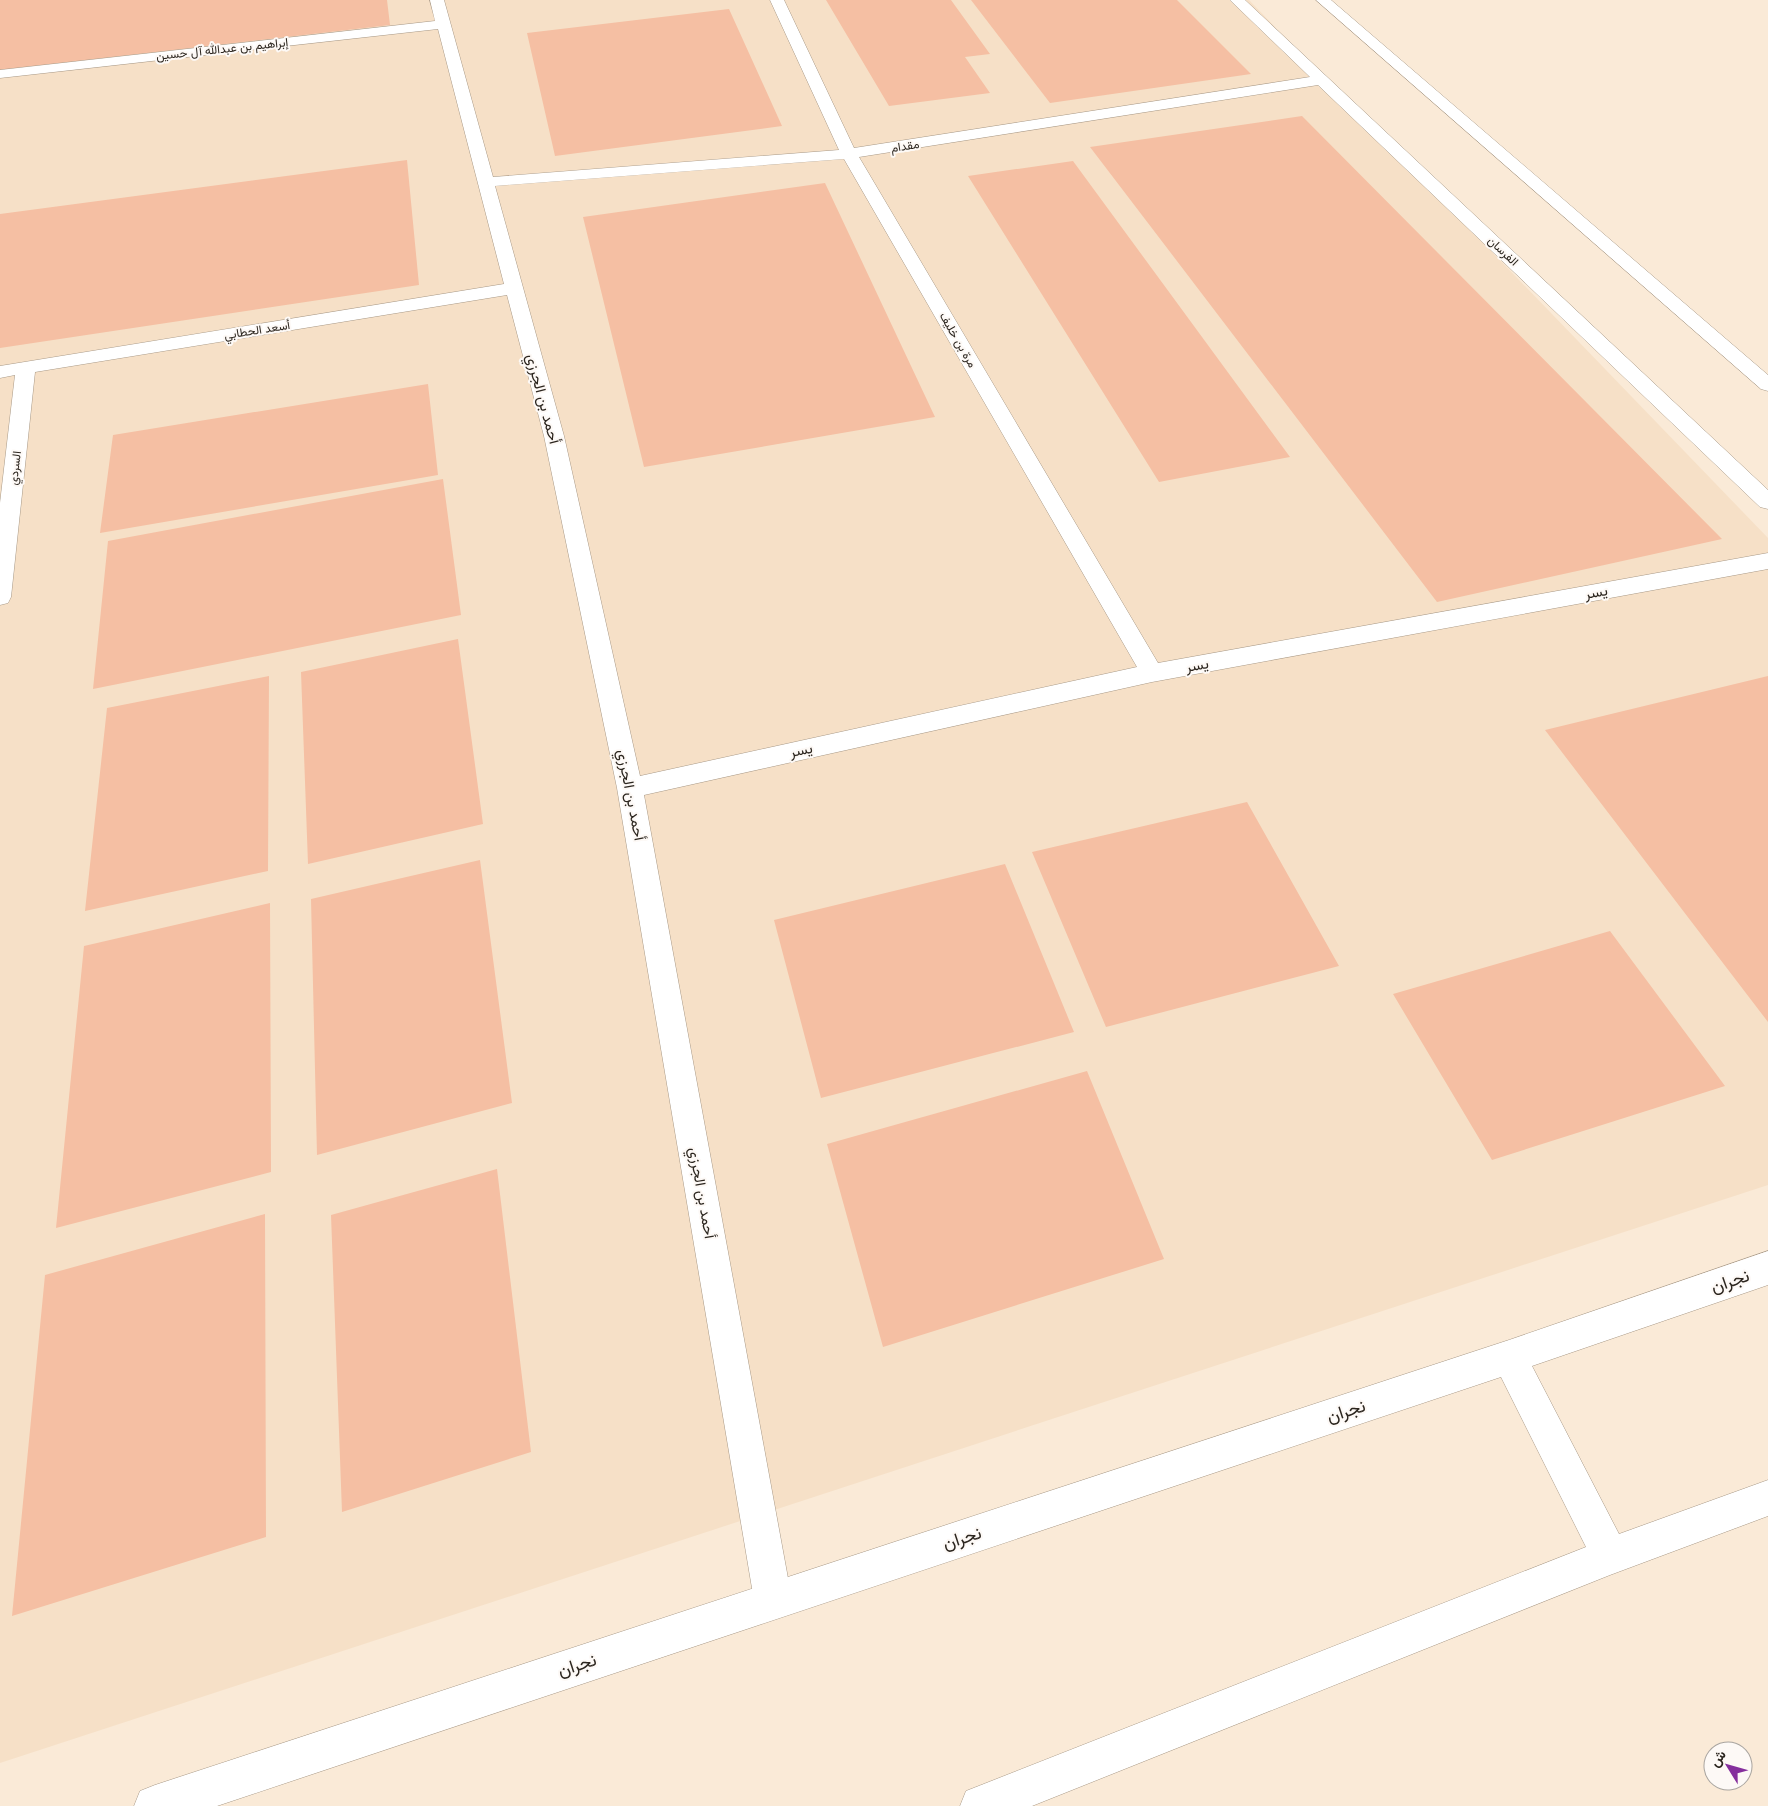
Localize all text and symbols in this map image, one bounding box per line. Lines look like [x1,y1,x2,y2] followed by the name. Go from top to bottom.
[155,34,289,64] street label: إبراهيم بن عبدالله آل حسين
[890,136,920,156] street label: مقدام
[1484,233,1522,269] street label: الفرسان
[936,309,980,371] street label: مرة بن خليف
[223,317,292,345] street label: أسعد الحطابي
[518,352,565,448] street label: أحمد بن الجرزي
[5,450,27,486] street label: السردي
[1582,580,1609,603] street label: يسر
[1183,653,1210,676] street label: يسر
[787,738,814,761] street label: يسر
[609,748,650,843] street label: أحمد بن الجرزي
[681,1146,720,1241] street label: أحمد بن الجرزي
[1708,1264,1752,1298] street label: نجران
[1324,1394,1368,1428] street label: نجران
[940,1521,984,1555] street label: نجران
[555,1648,599,1682] street label: نجران
[1703,1741,1753,1791] north arrow
[1705,1746,1730,1770] text: ش

